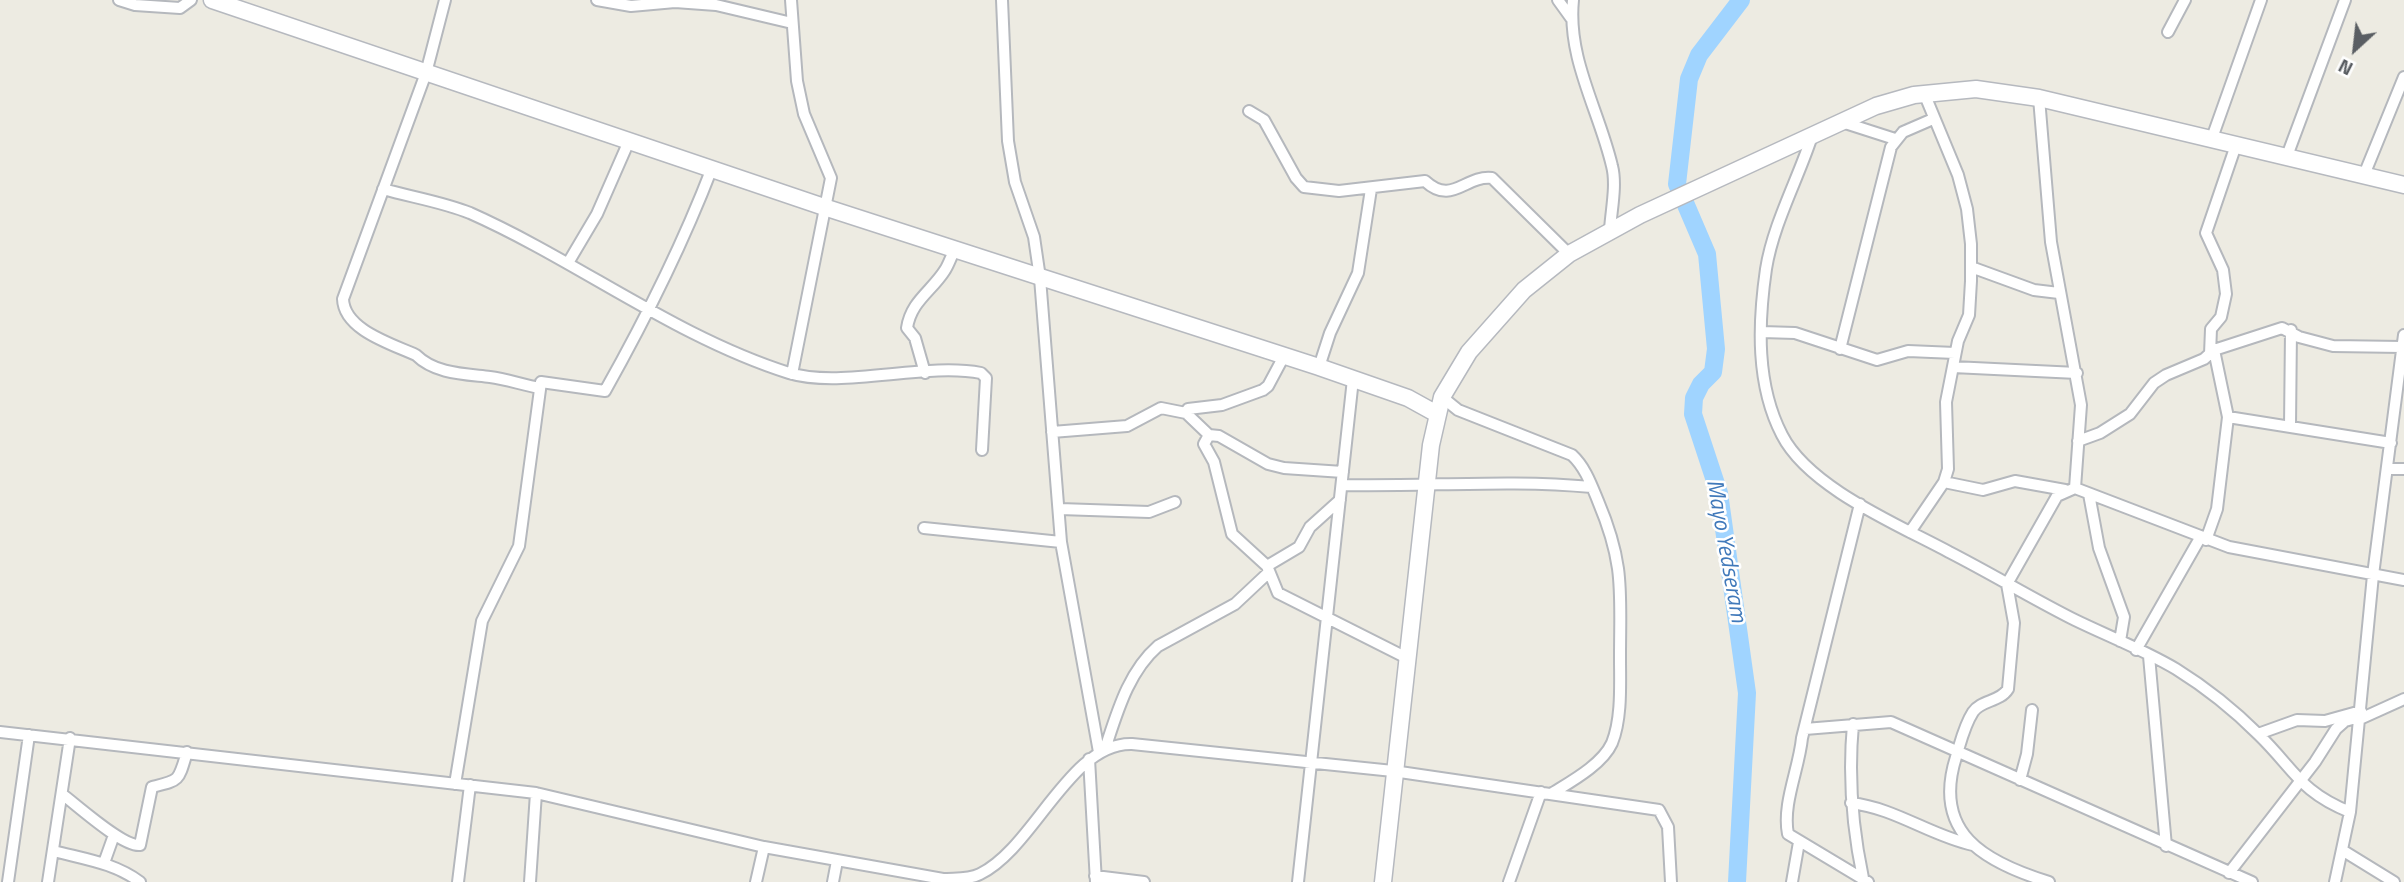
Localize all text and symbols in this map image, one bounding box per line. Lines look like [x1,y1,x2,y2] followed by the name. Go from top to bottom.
[2320,14,2390,84] north arrow
[2333,52,2358,84] text: N
[1699,477,1751,625] water label: Mayo Yedseram

